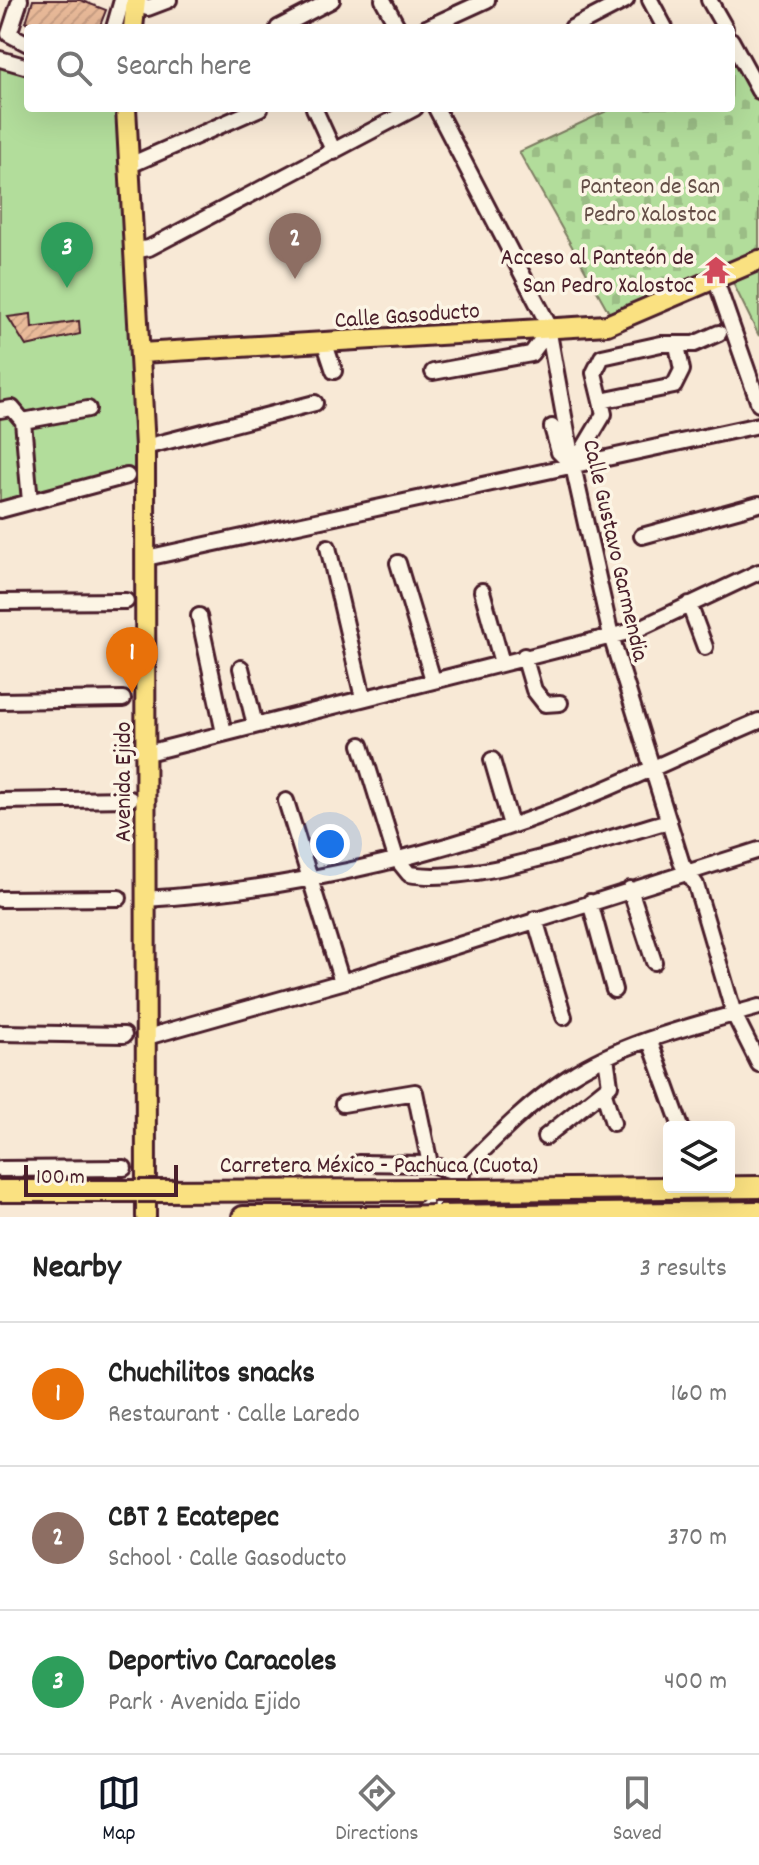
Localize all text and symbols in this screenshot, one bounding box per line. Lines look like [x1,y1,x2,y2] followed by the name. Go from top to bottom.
[24,24,735,112] search box
[52,46,96,90] icon: search
[116,47,252,90] text: Search here
[580,171,720,233] park label: Panteon de San Pedro Xalostoc
[269,213,321,279] pin: 2
[41,222,93,288] pin: 3
[501,242,694,304] place label: Acceso al Panteón de San Pedro Xalostoc
[701,255,731,285] temple icon: Acceso al Panteón de San Pedro Xalostoc
[333,295,481,339] street label: Calle Gasoducto
[572,436,656,666] street label: Calle Gustavo Garmendia
[106,627,158,693] pin: 1
[108,722,142,842] street label: Avenida Ejido
[310,824,350,864] your location
[663,1121,735,1193] map controls
[663,1121,735,1193] button: layers
[220,1150,538,1184] street label: Carretera México - Pachuca (Cuota)
[24,1161,178,1197] scale bar
[36,1163,85,1194] text: 100 m
[32,1245,121,1294] text: Nearby
[640,1251,727,1288] text: 3 results
[108,1354,315,1397] text: Chuchilitos snacks
[55,1376,61,1413] text: 1
[671,1376,727,1413] text: 160 m
[108,1397,360,1434] text: Restaurant · Calle Laredo
[108,1498,279,1541] text: CBT 2 Ecatepec
[52,1520,64,1557] text: 2
[668,1520,727,1557] text: 370 m
[108,1541,347,1578] text: School · Calle Gasoducto
[108,1642,337,1685] text: Deportivo Caracoles
[52,1664,64,1701] text: 3
[664,1664,727,1701] text: 400 m
[108,1685,301,1722] text: Park · Avenida Ejido
[97,1771,141,1850] tab: Map
[335,1771,419,1850] tab: Directions
[613,1771,662,1850] tab: Saved

